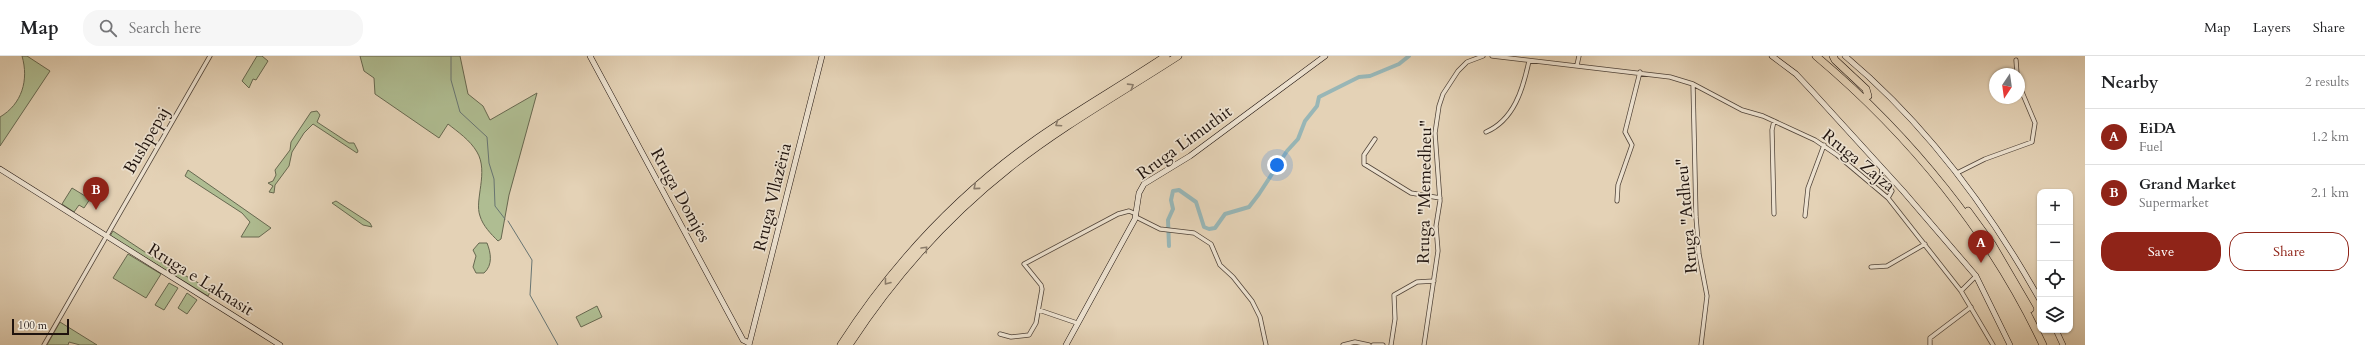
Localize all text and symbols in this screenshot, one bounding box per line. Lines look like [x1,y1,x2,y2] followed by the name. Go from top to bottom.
[83,10,363,46] search box
[20,15,59,41] text: Map
[97,17,119,39] icon: search
[129,18,201,38] text: Search here
[2204,18,2231,37] text: Map
[2253,18,2291,37] text: Layers
[2313,18,2345,37] text: Share
[1989,68,2025,104] north arrow
[2101,71,2158,94] text: Nearby
[2305,73,2349,91] text: 2 results
[1127,83,1134,91] one-way arrow
[1132,100,1237,185] street label: Rruga Limuthit
[118,103,175,178] street label: Bushpepaj
[2139,118,2176,138] text: EiDA
[1055,119,1062,127] one-way arrow
[1412,120,1437,264] street label: Rruga "Memedheu"
[1817,124,1901,197] street label: Rruga Zajza
[2109,128,2119,146] text: A
[2311,128,2349,146] text: 1.2 km
[2139,138,2163,156] text: Fuel
[748,140,797,254] street label: Rruga Vllazëria
[645,144,716,247] street label: Rruga Domjes
[1267,155,1287,175] your location
[1670,157,1703,274] street label: Rruga "Atdheu"
[2139,174,2236,194] text: Grand Market
[83,177,109,210] pin: B
[973,183,980,190] one-way arrow
[2109,184,2119,202] text: B
[2311,184,2349,202] text: 2.1 km
[2037,189,2073,333] map controls
[2037,189,2073,225] button: +
[2139,194,2209,212] text: Supermarket
[2037,225,2073,261] button: −
[1968,230,1994,263] pin: A
[2101,232,2221,271] button: Save
[2229,232,2349,271] button: Share
[143,238,258,321] street label: Rruga e Laknasit
[920,246,927,253] one-way arrow
[2037,261,2073,297] button: locate
[884,277,891,284] one-way arrow
[2037,297,2073,333] button: layers
[12,317,69,336] scale bar
[18,318,47,333] text: 100 m

